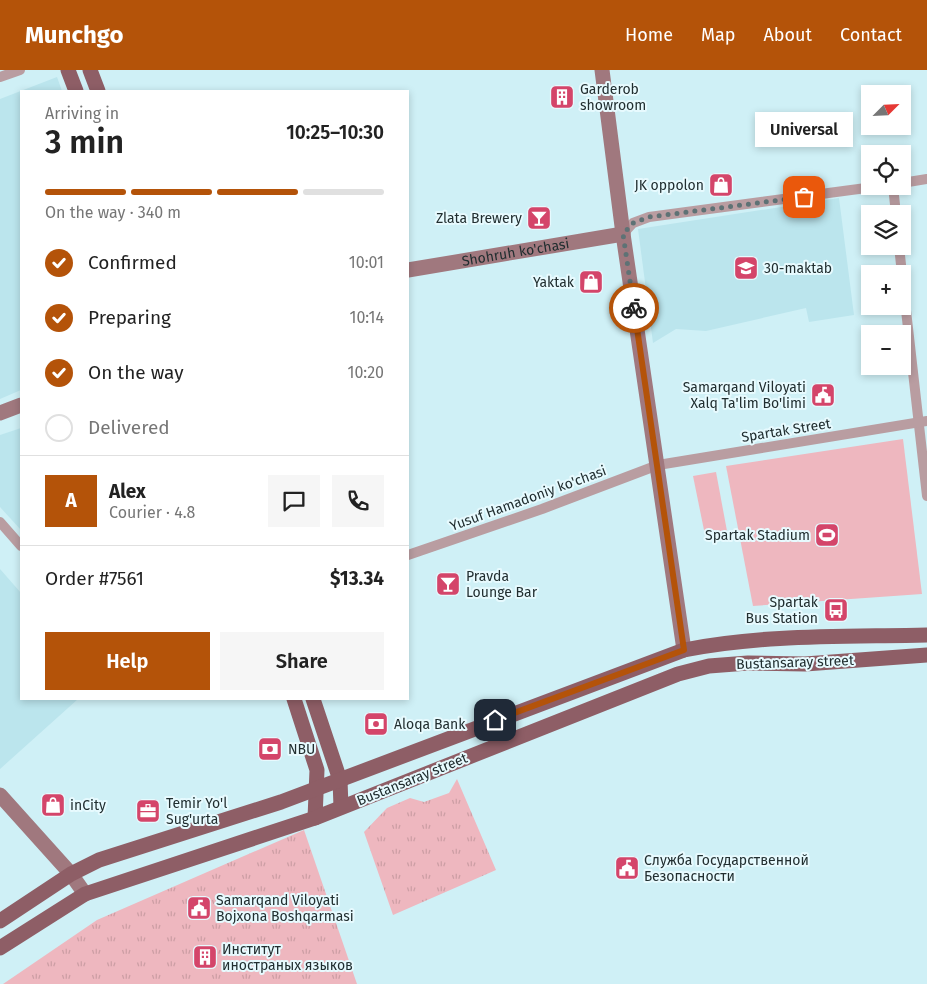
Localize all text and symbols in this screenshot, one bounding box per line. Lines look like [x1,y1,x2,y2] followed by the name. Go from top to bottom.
[25,21,124,49] text: Munchgo
[625,24,673,46] text: Home
[701,24,735,46] text: Map
[763,24,812,46] text: About
[840,24,902,46] text: Contact
[580,81,646,114] place label: Garderob showroom
[549,84,575,110] building icon: Garderob showroom
[861,85,911,135] north arrow
[861,85,911,375] map controls
[45,104,119,123] text: Arriving in
[755,112,853,147] callout: Universal
[770,120,838,139] text: Universal
[286,121,384,144] text: 10:25–10:30
[45,123,124,161] text: 3 min
[861,145,911,195] button: locate
[708,172,734,198] shop icon: JK oppolon
[783,176,825,218] pin
[634,177,704,194] place label: JK oppolon
[790,183,818,211] icon: bag
[45,203,181,222] text: On the way · 340 m
[526,205,552,231] bar icon: Zlata Brewery
[861,205,911,255] button: layers
[436,210,522,227] place label: Zlata Brewery
[461,235,571,270] street label: Shohruh ko'chasi
[45,249,73,277] icon: check
[88,251,177,274] text: Confirmed
[349,253,384,272] text: 10:01
[733,255,759,281] school or university icon: 30-maktab
[764,260,832,277] place label: 30-maktab
[861,265,911,315] button: +
[578,269,604,295] shop icon: Yaktak
[533,274,575,291] place label: Yaktak
[609,283,659,333] courier
[620,294,648,322] icon: bike
[45,304,73,332] icon: check
[88,306,171,329] text: Preparing
[350,308,384,327] text: 10:14
[861,325,911,375] button: −
[45,359,73,387] icon: check
[88,361,184,384] text: On the way
[347,363,384,382] text: 10:20
[683,379,806,412] place label: Samarqand Viloyati Xalq Ta'lim Bo'limi
[810,382,836,408] public building icon: Samarqand Viloyati Xalq Ta'lim Bo'limi
[740,415,833,446] street label: Spartak Street
[88,416,170,439] text: Delivered
[448,462,609,535] street label: Yusuf Hamadoniy ko'chasi
[268,475,320,527] button: chat
[332,475,384,527] button: phone
[109,480,146,503] text: Alex
[65,489,77,512] text: A
[109,503,195,522] text: Courier · 4.8
[814,522,840,548] sports icon: Spartak Stadium
[705,527,810,544] place label: Spartak Stadium
[45,567,144,590] text: Order #7561
[330,567,384,590] text: $13.34
[466,568,538,601] place label: Pravda Lounge Bar
[435,571,461,597] bar icon: Pravda Lounge Bar
[746,594,819,627] place label: Spartak Bus Station
[823,597,849,623] bus stop icon: Spartak Bus Station
[45,632,210,690] button: Help
[220,632,384,690] button: Share
[736,652,855,673] street label: Bustansaray street
[474,699,516,741] pin
[481,706,509,734] icon: home
[363,711,389,737] bank icon: Aloqa Bank
[394,716,466,733] place label: Aloqa Bank
[257,736,283,762] bank icon: NBU
[288,741,315,758] place label: NBU
[354,749,471,809] street label: Bustansaray street
[40,792,66,818] shop icon: inCity
[166,795,227,828] place label: Temir Yo'l Sug'urta
[70,797,106,814] place label: inCity
[135,798,161,824] office icon: Temir Yo'l Sug'urta
[644,852,809,885] place label: Служба Государственной Безопасности
[614,855,640,881] public building icon: Служба Государственной Безопасности
[216,892,354,925] place label: Samarqand Viloyati Bojxona Boshqarmasi
[186,895,212,921] public building icon: Samarqand Viloyati Bojxona Boshqarmasi
[222,941,353,974] place label: Институт иностраных языков
[192,944,218,970] building icon: Институт иностраных языков

